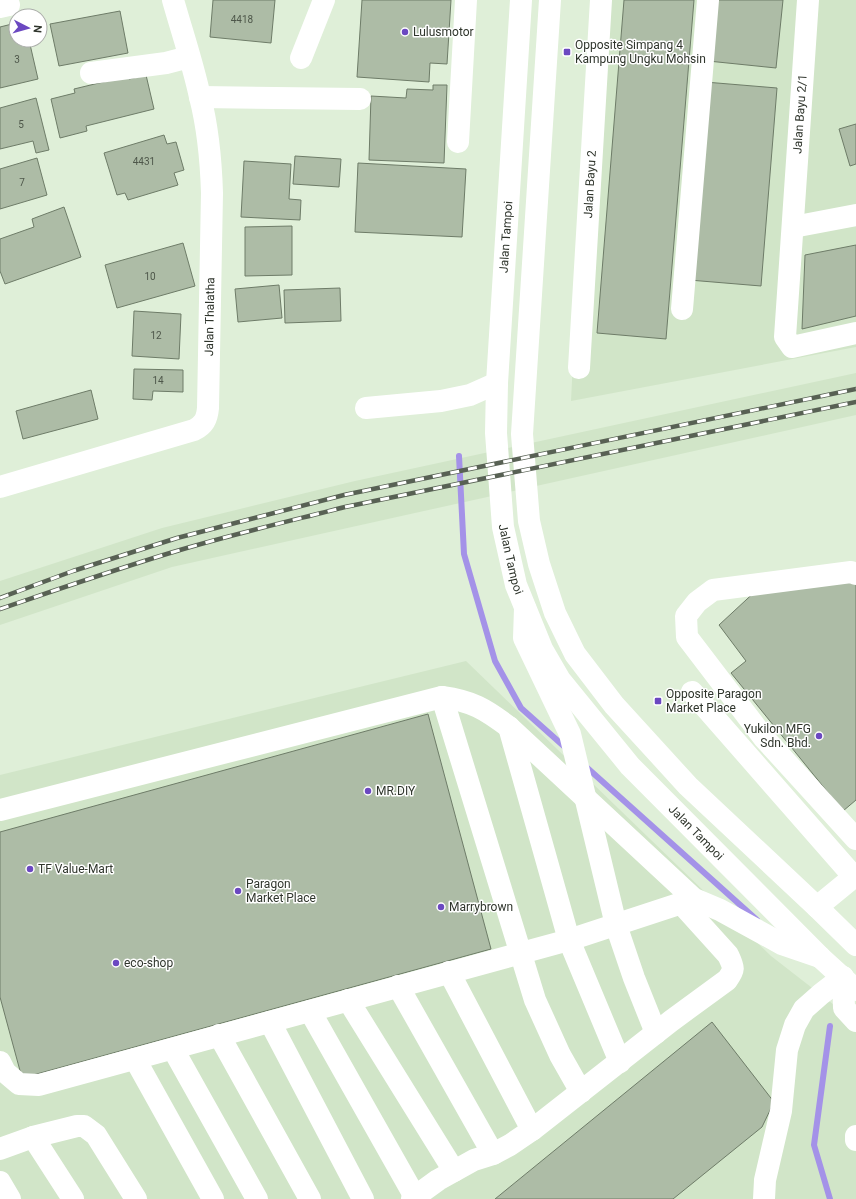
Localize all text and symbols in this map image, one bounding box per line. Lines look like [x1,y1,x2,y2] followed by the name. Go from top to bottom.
[8,8,48,48] north arrow
[231,14,254,25] house number: 4418
[31,24,44,34] text: N
[413,25,474,39] place label: Lulusmotor
[400,27,410,37] marker: Lulusmotor
[575,38,706,66] place label: Opposite Simpang 4 Kampung Ungku Mohsin
[562,47,572,57] marker: Opposite Simpang 4 Kampung Ungku Mohsin
[14,54,20,65] house number: 3
[790,74,810,154] street label: Jalan Bayu 2/1
[18,119,24,130] house number: 5
[581,150,599,219] street label: Jalan Bayu 2
[133,156,155,167] house number: 4431
[19,177,25,188] house number: 7
[497,201,516,273] street label: Jalan Tampoi
[144,271,156,282] house number: 10
[202,277,217,356] street label: Jalan Thalatha
[150,330,162,341] house number: 12
[152,375,164,386] house number: 14
[496,522,526,597] street label: Jalan Tampoi
[666,687,762,715] place label: Opposite Paragon Market Place
[653,696,663,706] marker: Opposite Paragon Market Place
[744,722,811,750] place label: Yukilon MFG Sdn. Bhd.
[814,731,824,741] marker: Yukilon MFG Sdn. Bhd.
[376,784,416,798] place label: MR.DIY
[363,786,373,796] marker: MR.DIY
[666,802,727,863] street label: Jalan Tampoi
[38,862,113,876] place label: TF Value-Mart
[25,864,35,874] marker: TF Value-Mart
[246,877,316,905] place label: Paragon Market Place
[233,886,243,896] marker: Paragon Market Place
[449,900,513,914] place label: Marrybrown
[436,902,446,912] marker: Marrybrown
[124,956,173,970] place label: eco-shop
[111,958,121,968] marker: eco-shop

